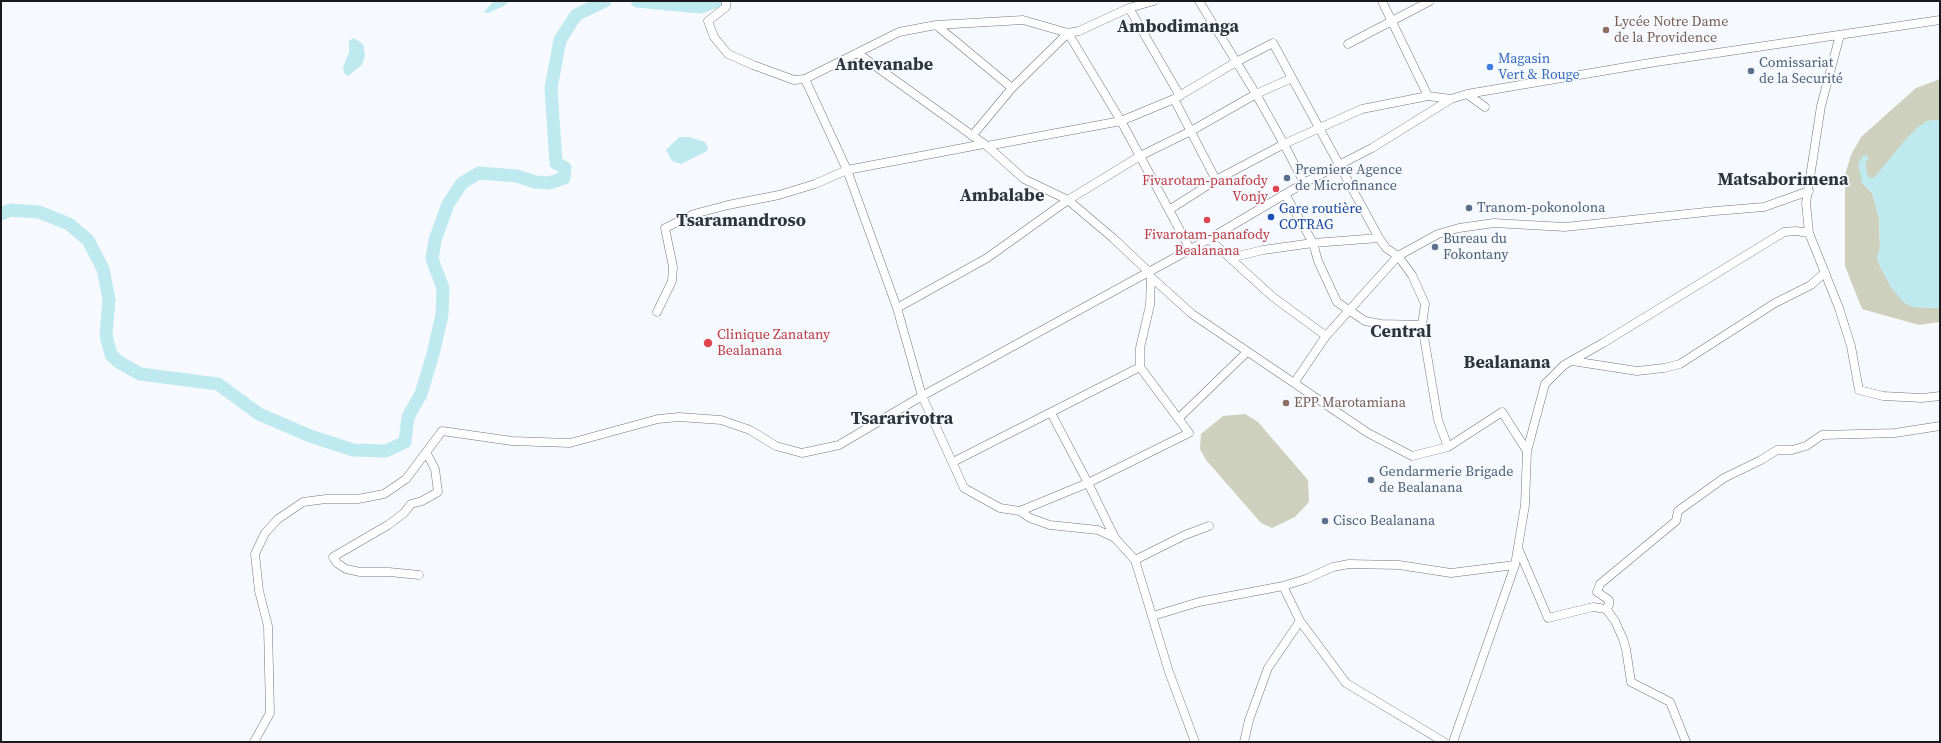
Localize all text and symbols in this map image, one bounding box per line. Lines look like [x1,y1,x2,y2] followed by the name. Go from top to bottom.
[1614,14,1728,46] place label: Lycée Notre Dame de la Providence
[1117,16,1239,38] district label: Ambodimanga
[1601,25,1611,35] marker: Lycée Notre Dame de la Providence
[1498,51,1580,84] place label: Magasin Vert & Rouge
[835,54,933,76] district label: Antevanabe
[1759,55,1843,88] place label: Comissariat de la Securité
[1485,62,1495,72] marker: Magasin Vert & Rouge
[1746,66,1756,76] marker: Comissariat de la Securité
[1295,162,1402,194] place label: Premiere Agence de Microfinance
[1717,169,1849,191] district label: Matsaborimena
[1142,173,1268,206] place label: Fivarotam-panafody Vonjy
[1282,173,1292,183] marker: Premiere Agence de Microfinance
[1271,184,1281,194] marker: Fivarotam-panafody Vonjy
[960,185,1044,207] district label: Ambalabe
[1477,200,1605,216] place label: Tranom-pokonolona
[1279,201,1362,234] place label: Gare routière COTRAG
[1464,203,1474,213] marker: Tranom-pokonolona
[676,210,806,232] district label: Tsaramandroso
[1266,212,1276,222] marker: Gare routière COTRAG
[1202,215,1212,225] marker: Fivarotam-panafody Bealanana
[1144,227,1270,260] place label: Fivarotam-panafody Bealanana
[1443,231,1508,264] place label: Bureau du Fokontany
[1430,242,1440,252] marker: Bureau du Fokontany
[1370,321,1432,343] district label: Central
[717,327,830,360] place label: Clinique Zanatany Bealanana
[702,337,714,349] marker: Clinique Zanatany Bealanana
[1464,352,1550,374] district label: Bealanana
[1294,395,1406,411] place label: EPP Marotamiana
[1281,398,1291,408] marker: EPP Marotamiana
[851,408,953,430] district label: Tsararivotra
[1379,464,1513,496] place label: Gendarmerie Brigade de Bealanana
[1366,475,1376,485] marker: Gendarmerie Brigade de Bealanana
[1333,513,1435,529] place label: Cisco Bealanana
[1320,516,1330,526] marker: Cisco Bealanana

